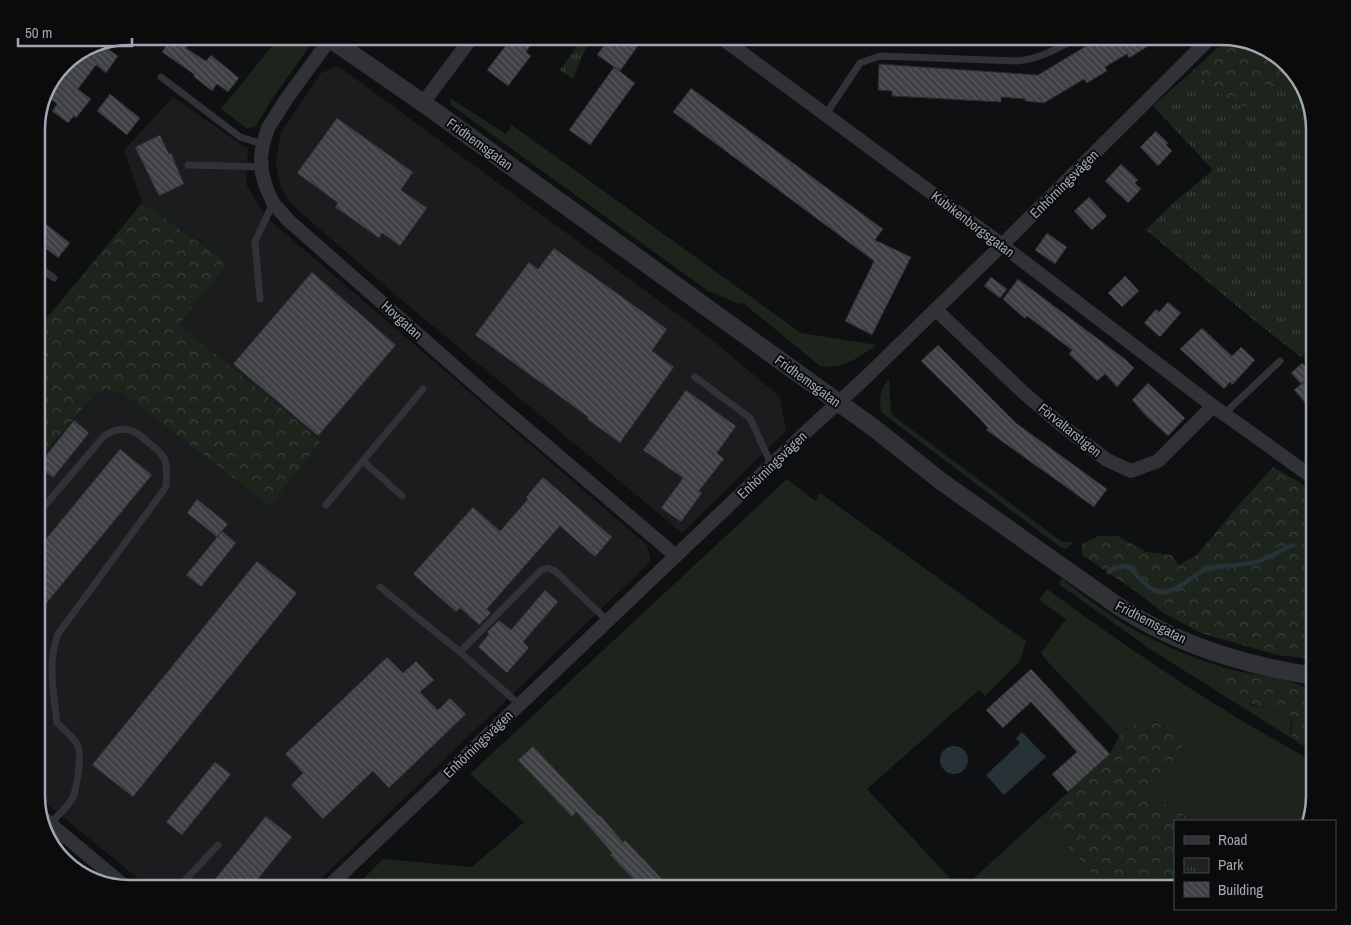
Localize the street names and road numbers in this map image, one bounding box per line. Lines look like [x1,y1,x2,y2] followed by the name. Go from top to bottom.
[443,114,517,174] street label: Fridhemsgatan
[1026,146,1102,222] street label: Enhörningsvägen
[928,187,1018,261] street label: Kubikenborgsgatan
[378,297,426,343] street label: Hovgatan
[771,351,845,411] street label: Fridhemsgatan
[1035,399,1105,461] street label: Förvaltarstigen
[733,427,811,503] street label: Enhörningsvägen
[1113,596,1189,648] street label: Fridhemsgatan
[439,706,517,782] street label: Enhörningsvägen

